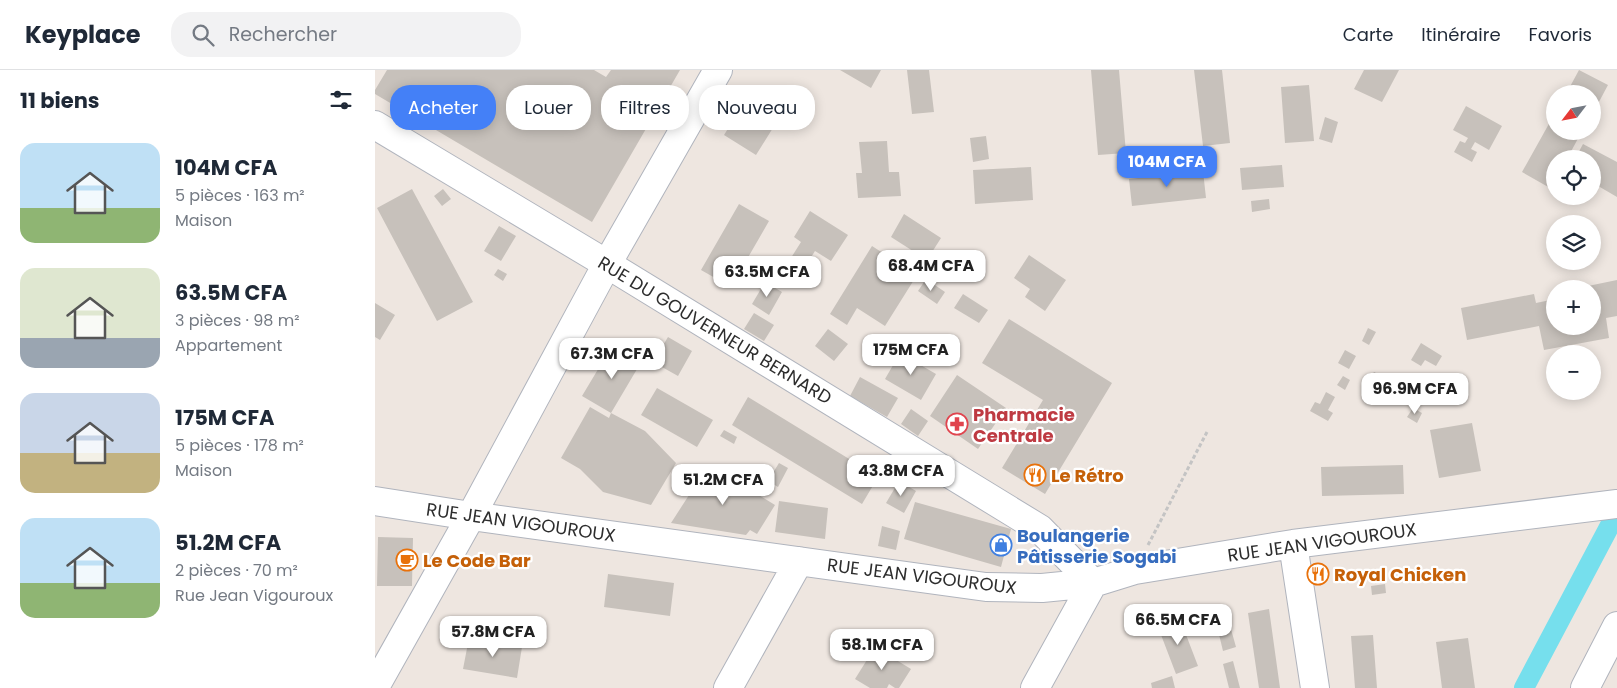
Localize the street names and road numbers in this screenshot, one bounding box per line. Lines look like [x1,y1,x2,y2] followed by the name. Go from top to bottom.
[593,250,837,410] street label: RUE DU GOUVERNEUR BERNARD
[425,496,617,548] street label: RUE JEAN VIGOUROUX
[1226,516,1418,568] street label: RUE JEAN VIGOUROUX
[826,552,1018,600] street label: RUE JEAN VIGOUROUX

